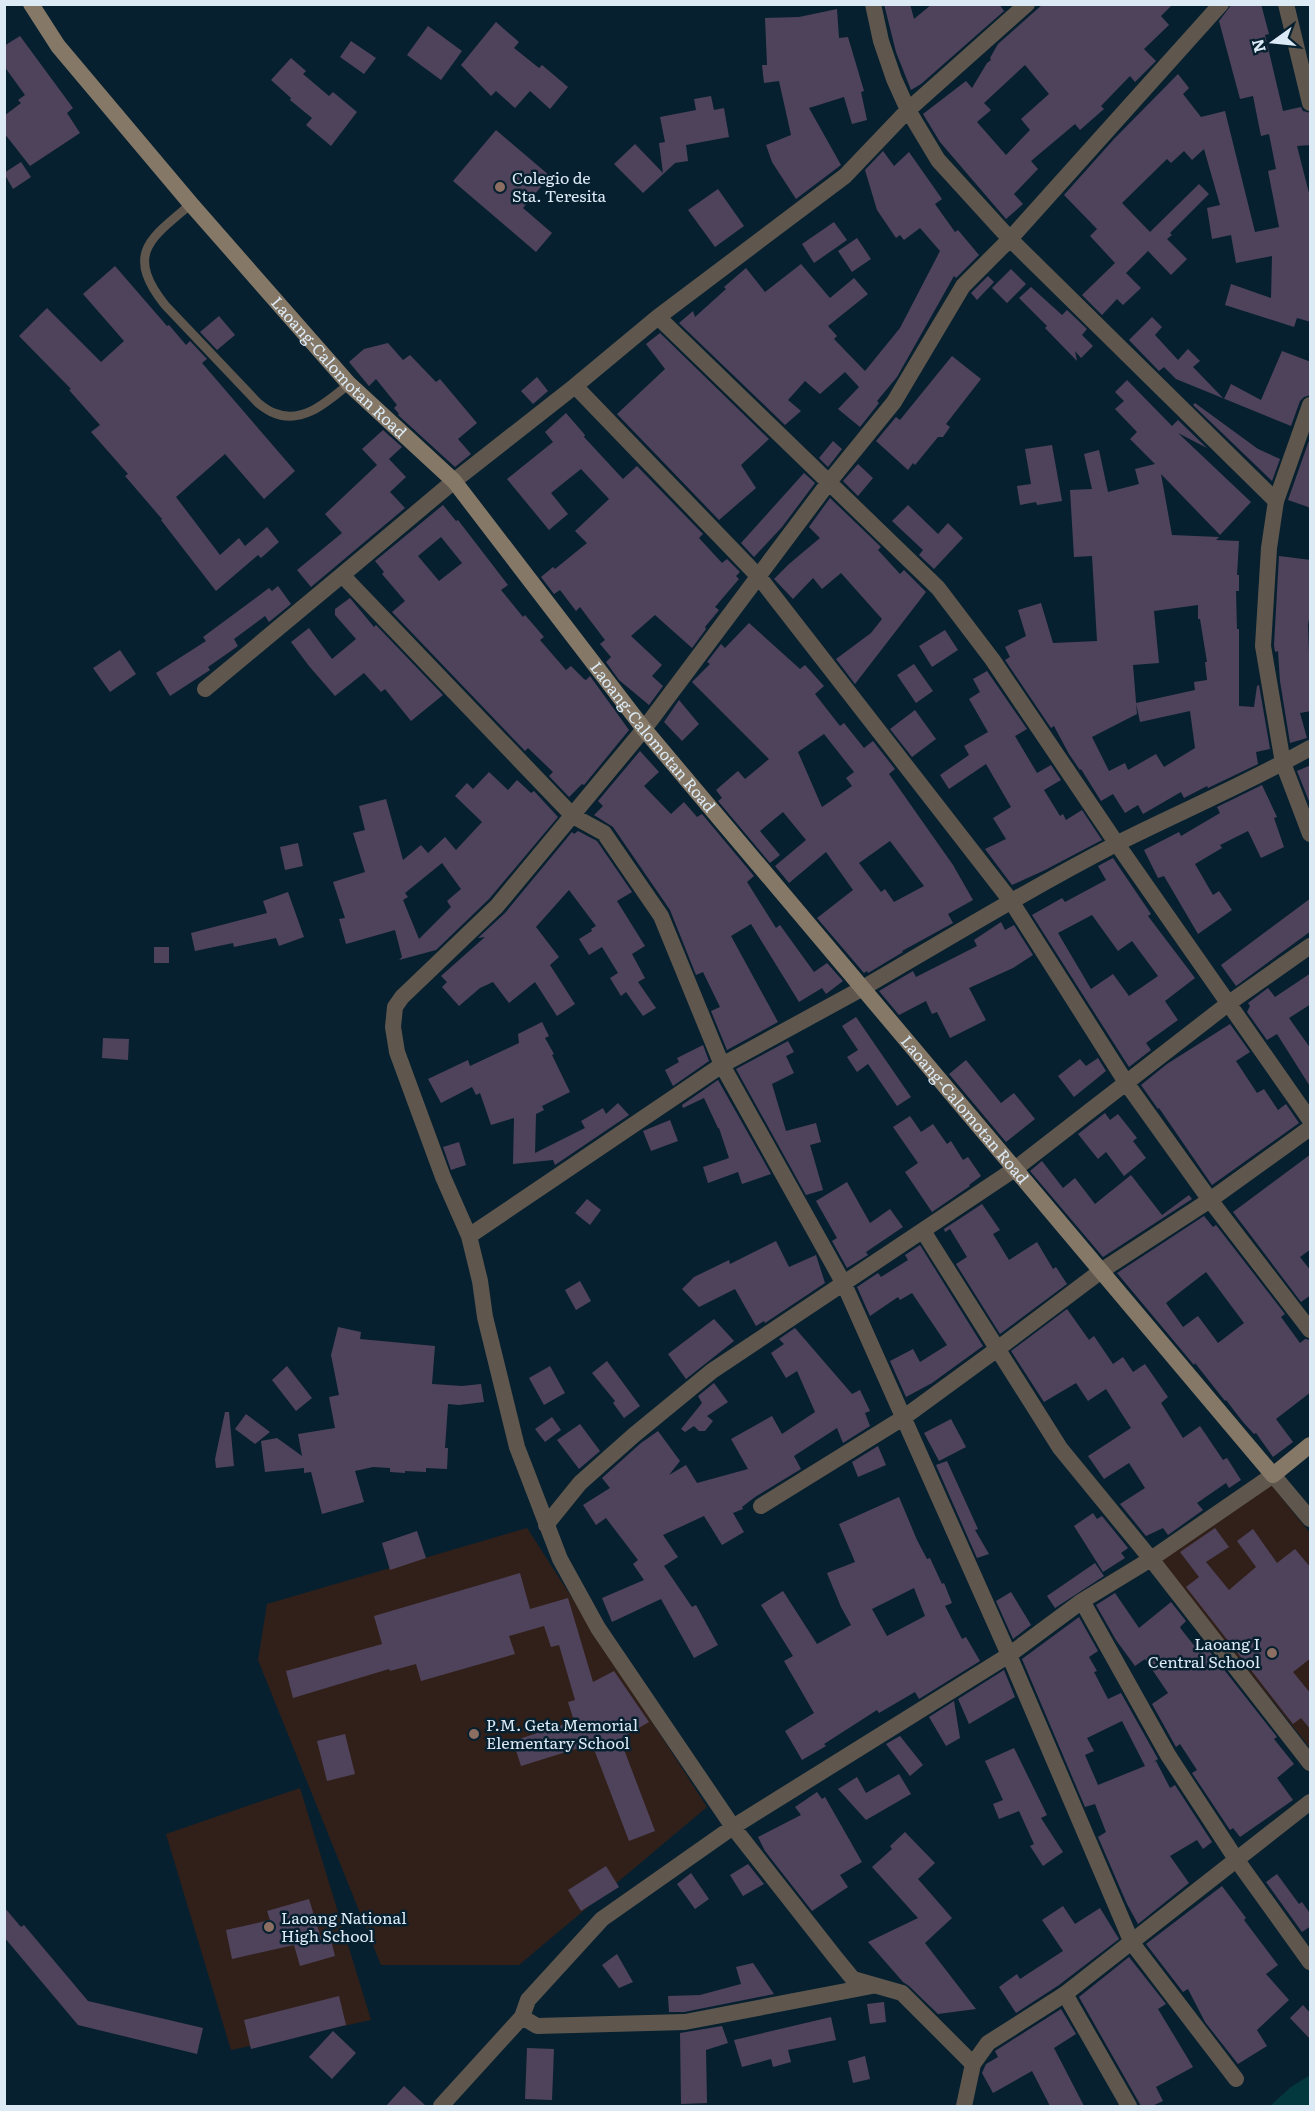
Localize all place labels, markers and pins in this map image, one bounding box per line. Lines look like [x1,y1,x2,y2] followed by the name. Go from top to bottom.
[512,165,607,207] place label: Colegio de Sta. Teresita
[493,180,507,194] marker: Colegio de Sta. Teresita
[1148,1631,1260,1673] place label: Laoang I Central School
[1265,1646,1279,1660] marker: Laoang I Central School
[486,1712,638,1754] place label: P.M. Geta Memorial Elementary School
[467,1727,481,1741] marker: P.M. Geta Memorial Elementary School
[281,1905,407,1947] place label: Laoang National High School
[262,1920,276,1934] marker: Laoang National High School

